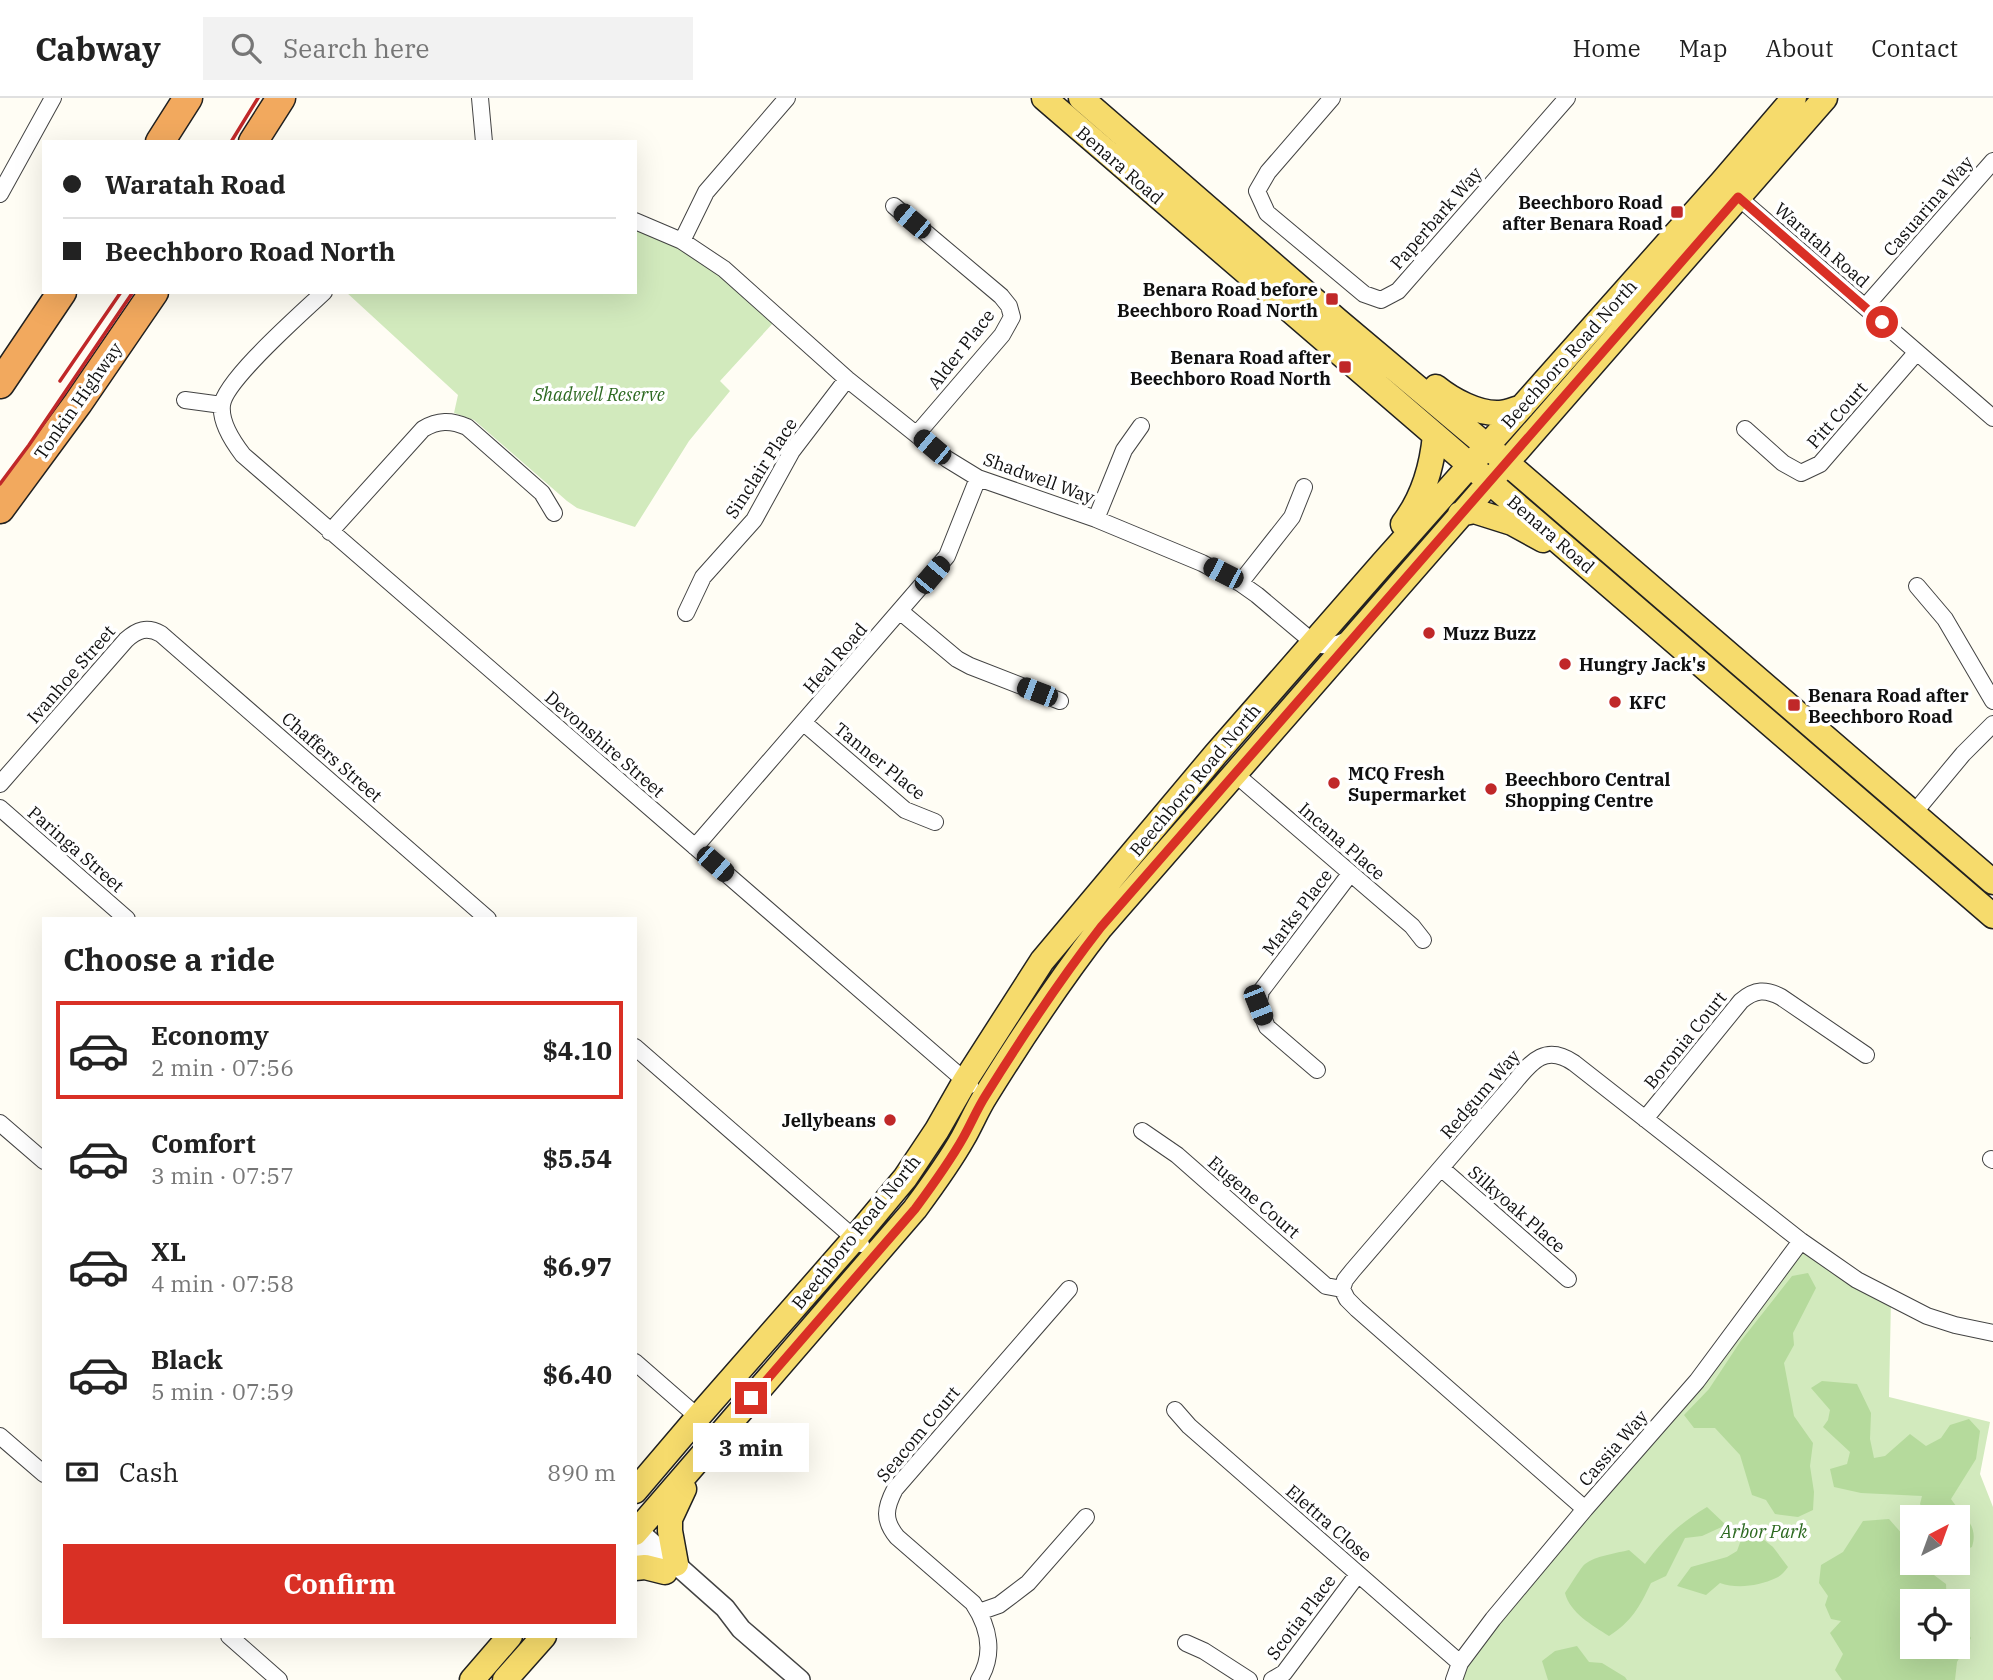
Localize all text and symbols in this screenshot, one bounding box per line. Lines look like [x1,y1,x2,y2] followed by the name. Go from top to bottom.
[203,17,693,80] search box
[35,27,161,70] text: Cabway
[227,29,265,67] icon: search
[283,31,429,65] text: Search here
[1573,32,1641,64] text: Home
[1679,32,1727,64] text: Map
[1765,32,1833,64] text: About
[1871,32,1958,64] text: Contact
[1072,121,1168,209] street label: Benara Road
[1878,151,1978,261] street label: Casuarina Way
[1385,162,1487,274] street label: Paperbark Way
[105,167,286,201] text: Waratah Road
[1502,191,1663,235] place label: Beechboro Road after Benara Road
[1770,198,1874,293] street label: Waratah Road
[890,199,935,243] car
[1669,204,1685,220] marker: Beechboro Road after Benara Road
[105,234,395,268] text: Beechboro Road North
[1496,275,1642,433] street label: Beechboro Road North
[1117,278,1318,322] place label: Benara Road before Beechboro Road North
[1324,291,1340,307] marker: Benara Road before Beechboro Road North
[923,304,999,394] street label: Alder Place
[1866,306,1898,338] route start
[29,337,127,464] street label: Tonkin Highway
[1130,346,1331,390] place label: Benara Road after Beechboro Road North
[1337,359,1353,375] marker: Benara Road after Beechboro Road North
[1802,377,1872,453] street label: Pitt Court
[532,383,665,406] park label: Shadwell Reserve
[720,413,802,523] street label: Sinclair Place
[910,425,955,469] car
[980,447,1098,509] street label: Shadwell Way
[1503,490,1599,578] street label: Benara Road
[911,552,954,598] car
[1200,554,1247,592] car
[798,618,872,698] street label: Heal Road
[22,620,120,728] street label: Ivanhoe Street
[1443,622,1536,645] place label: Muzz Buzz
[1421,625,1437,641] marker: Muzz Buzz
[1579,653,1706,676] place label: Hungry Jack's
[1557,656,1573,672] marker: Hungry Jack's
[1014,675,1061,709] car
[1808,684,1969,728] place label: Benara Road after Beechboro Road
[540,686,670,802] street label: Devonshire Street
[1629,691,1666,714] place label: KFC
[1607,694,1623,710] marker: KFC
[1786,697,1802,713] marker: Benara Road after Beechboro Road
[1124,699,1266,861] street label: Beechboro Road North
[277,707,387,807] street label: Chaffers Street
[830,717,930,805] street label: Tanner Place
[1348,762,1466,806] place label: MCQ Fresh Supermarket
[1505,768,1671,812] place label: Beechboro Central Shopping Centre
[1326,775,1342,791] marker: MCQ Fresh Supermarket
[1483,781,1499,797] marker: Beechboro Central Shopping Centre
[1294,797,1390,885] street label: Incana Place
[23,801,129,897] street label: Paringa Street
[693,842,738,886] car
[1257,864,1337,960] street label: Marks Place
[63,938,275,980] text: Choose a ride
[1241,982,1276,1028] car
[1639,987,1731,1093] street label: Boronia Court
[151,1018,269,1052] text: Economy
[67,1019,130,1082] icon: car
[542,1033,612,1067] text: $4.10
[1435,1044,1525,1143] street label: Redgum Way
[151,1052,294,1082] text: 2 min · 07:56
[782,1109,876,1132] place label: Jellybeans
[882,1112,898,1128] marker: Jellybeans
[151,1126,256,1160] text: Comfort
[67,1127,130,1190] icon: car
[542,1141,612,1175] text: $5.54
[787,1150,925,1314] street label: Beechboro Road North
[1203,1151,1305,1243] street label: Eugene Court
[151,1160,294,1190] text: 3 min · 07:57
[1464,1160,1570,1258] street label: Silkyoak Place
[151,1234,186,1268] text: XL
[67,1235,130,1298] icon: car
[542,1249,612,1283] text: $6.97
[151,1268,294,1298] text: 4 min · 07:58
[151,1342,223,1376] text: Black
[67,1343,130,1406] icon: car
[542,1357,612,1391] text: $6.40
[151,1376,294,1406] text: 5 min · 07:59
[871,1381,965,1487] street label: Seacom Court
[735,1382,767,1414] route end
[1573,1405,1653,1491] street label: Cassia Way
[693,1422,809,1472] callout: 3 min
[719,1432,783,1462] text: 3 min
[63,1453,101,1491] icon: cash
[119,1455,179,1489] text: Cash
[547,1457,616,1487] text: 890 m
[1281,1479,1377,1567] street label: Elettra Close
[1900,1505,1970,1575] north arrow
[1900,1505,1970,1659] map controls
[1720,1520,1808,1543] park label: Arbor Park
[63,1544,616,1624] button: Confirm
[1261,1570,1341,1664] street label: Scotia Place
[1900,1589,1970,1659] button: locate

